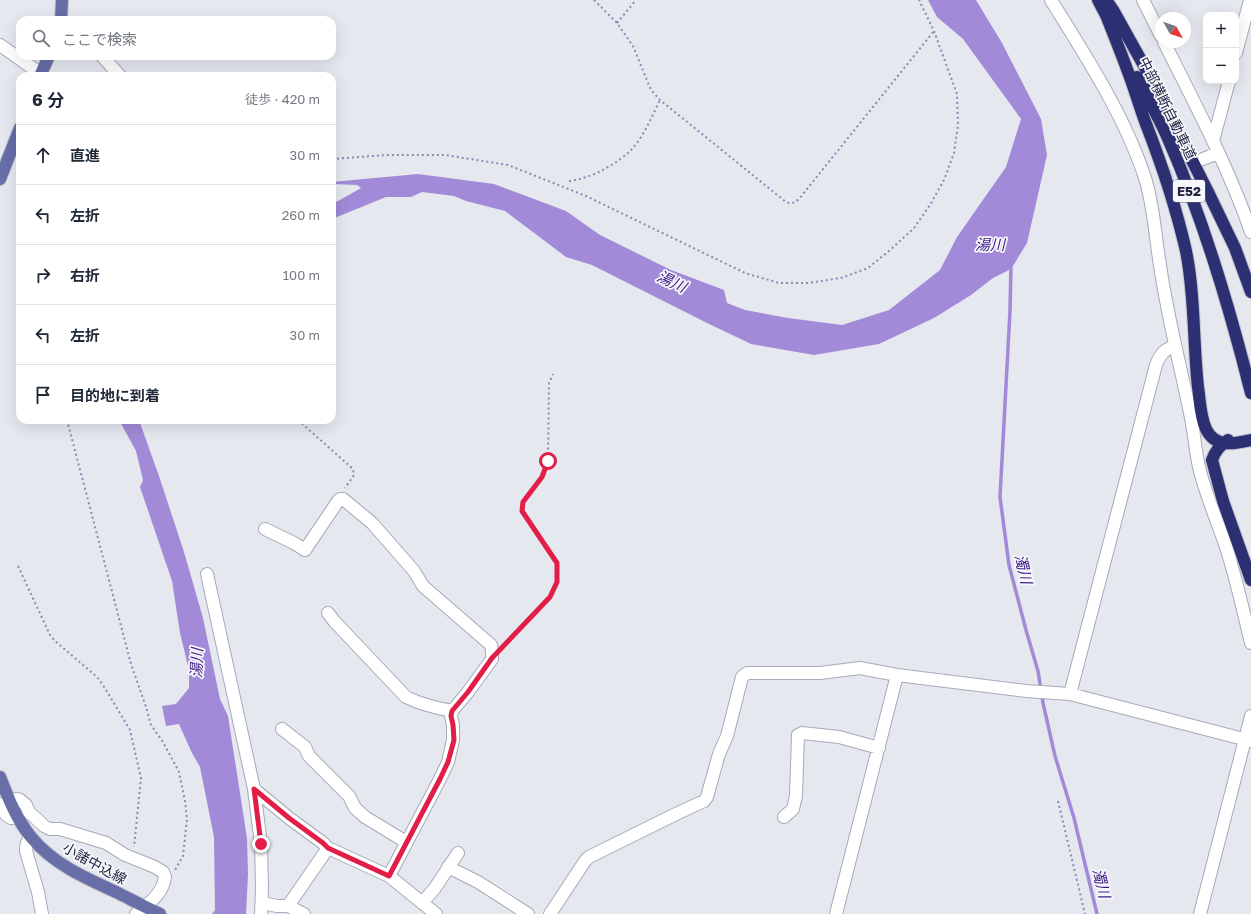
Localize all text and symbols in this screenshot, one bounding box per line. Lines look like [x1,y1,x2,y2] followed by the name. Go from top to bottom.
[1155,12,1191,48] north arrow
[1203,12,1239,84] map controls
[1203,12,1239,48] button: +
[16,16,336,60] search box
[30,27,52,49] icon: search
[62,30,137,48] text: ここで検索
[1203,48,1239,84] button: −
[1136,54,1200,162] street label: 中部横断自動車道
[32,89,64,110] text: 6 分
[245,91,320,107] text: 徒歩 · 420 m
[32,144,54,166] icon: ahead
[70,146,100,164] text: 直進
[290,147,320,163] text: 30 m
[1173,180,1205,202] road number: E52
[32,204,54,226] icon: left
[70,206,100,224] text: 左折
[282,207,320,223] text: 260 m
[975,235,1007,253] water label: 湯川
[32,264,54,286] icon: right
[70,266,100,284] text: 右折
[283,267,320,283] text: 100 m
[655,267,691,296] water label: 湯川
[32,324,54,346] icon: left
[70,326,100,344] text: 左折
[290,327,320,343] text: 30 m
[32,384,54,406] icon: arrive
[70,386,160,404] text: 目的地に到着
[539,452,557,470] route start
[1012,552,1037,588] water label: 濁川
[186,646,206,678] water label: 湯川
[252,835,270,853] route end
[60,839,130,887] street label: 小諸中込線
[1090,866,1115,902] water label: 濁川

